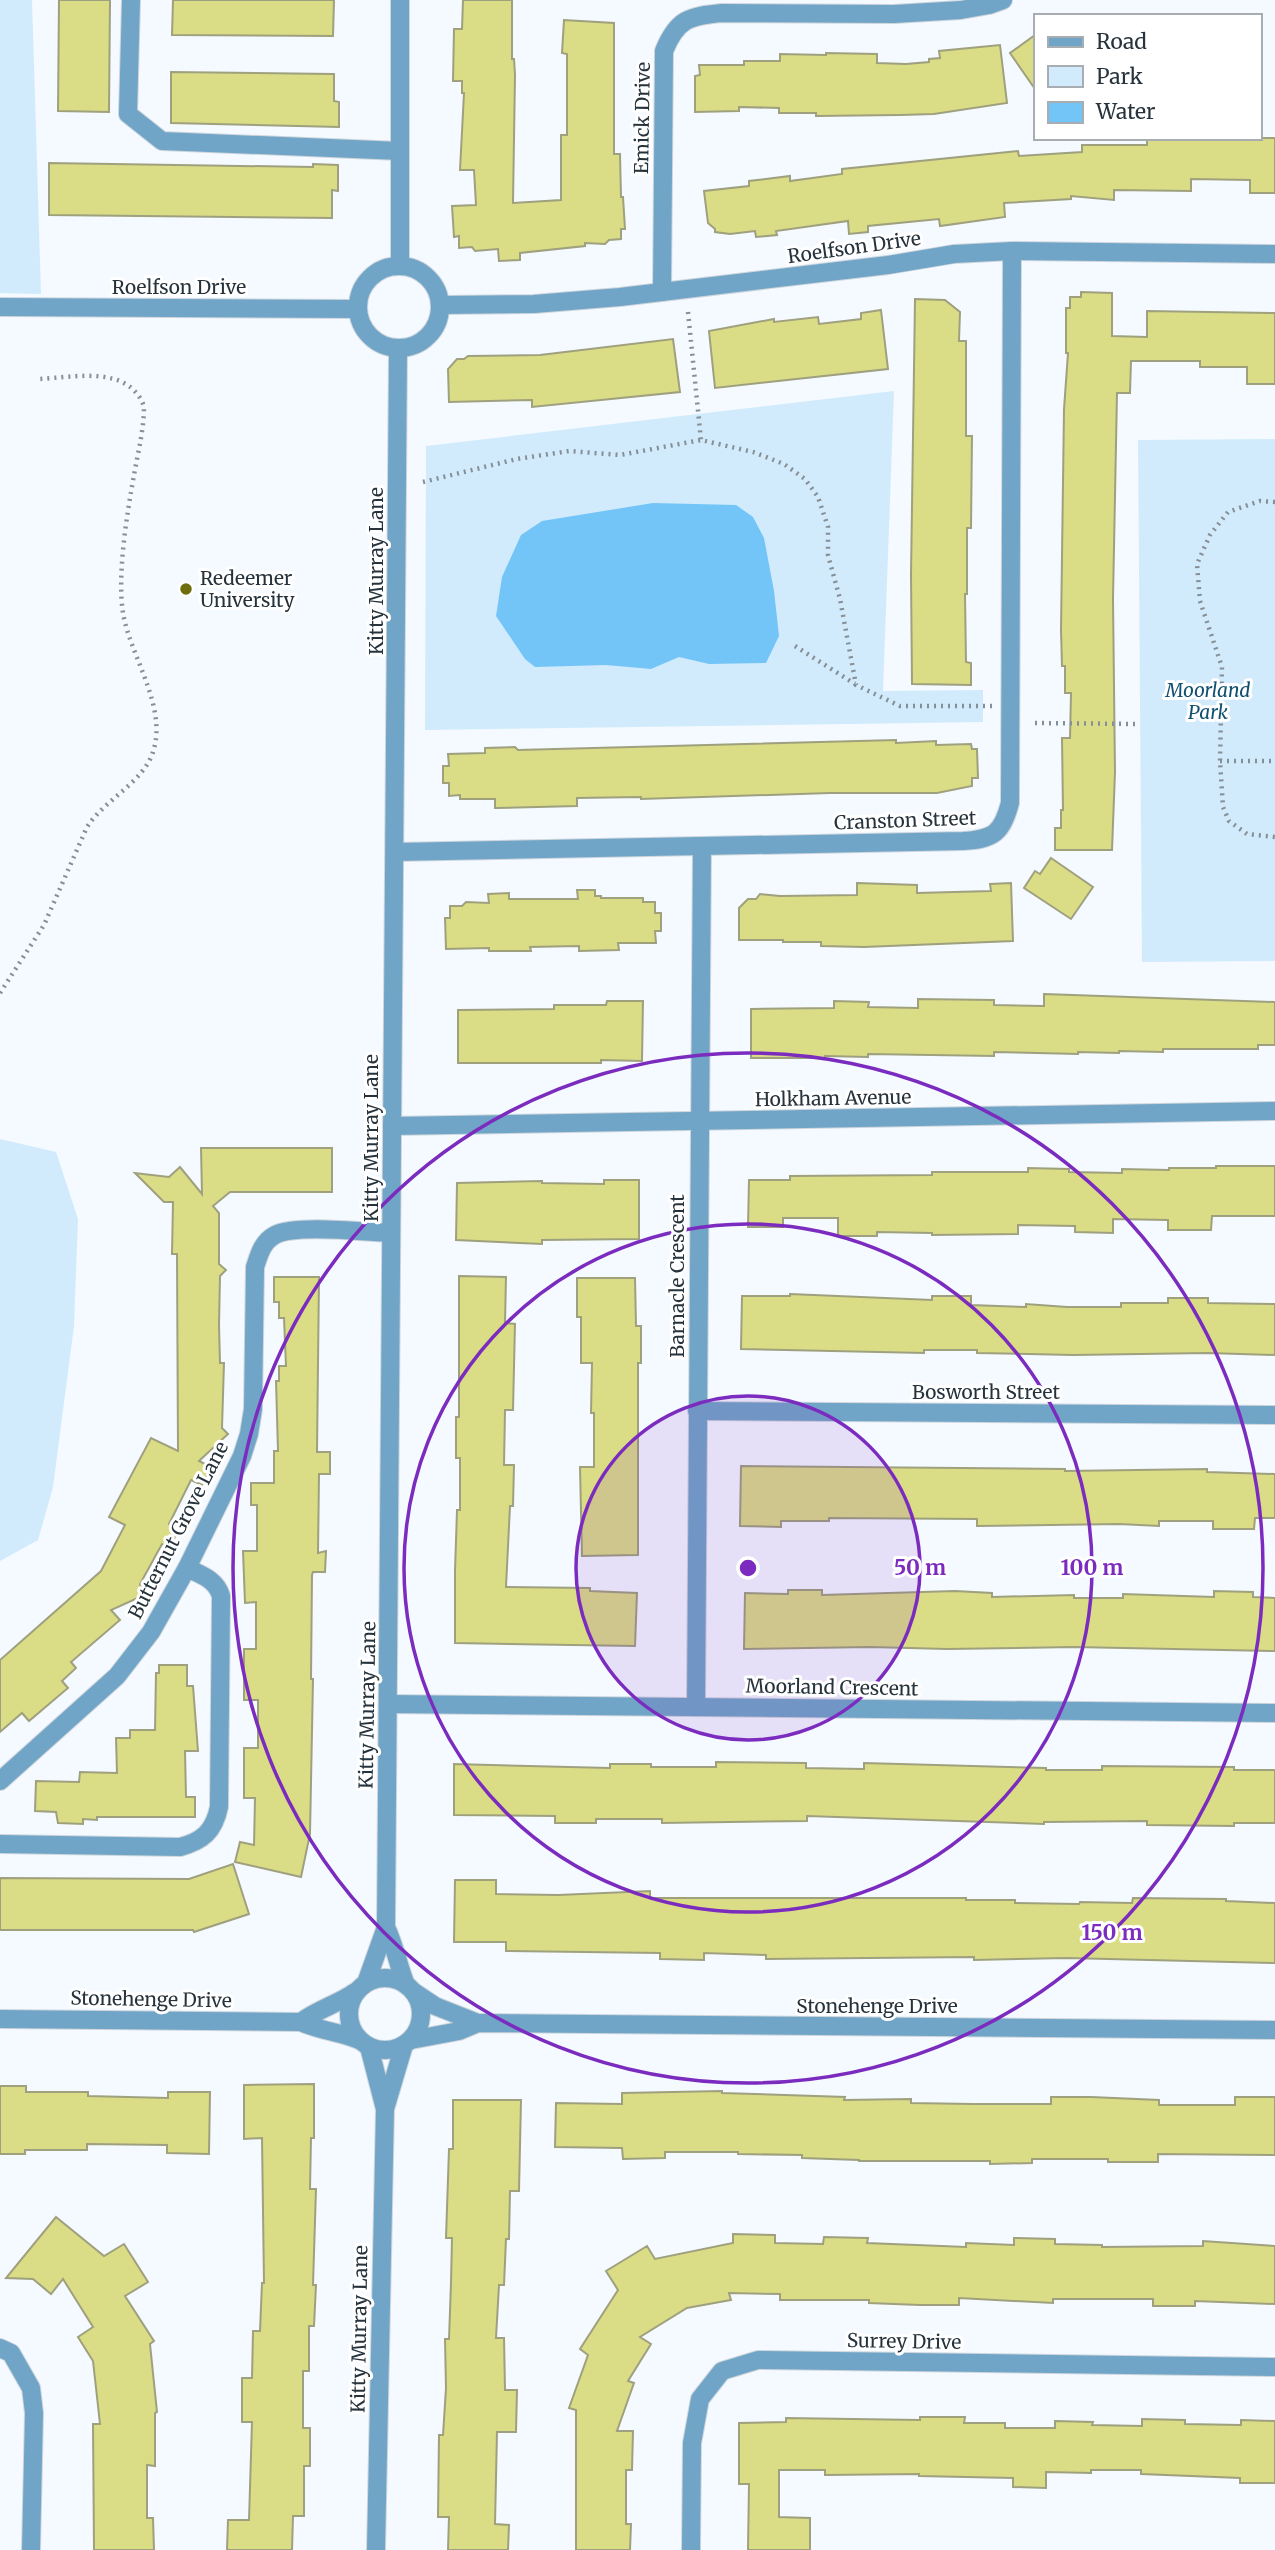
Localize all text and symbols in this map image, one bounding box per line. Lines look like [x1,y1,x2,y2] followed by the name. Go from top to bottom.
[1034,14,1261,140] legend
[1096,28,1147,55] text: Road
[629,62,655,174] street label: Emick Drive
[1096,63,1143,90] text: Park
[1095,98,1155,125] text: Water
[786,226,922,268] street label: Roelfson Drive
[112,275,246,299] street label: Roelfson Drive
[364,487,388,655] street label: Kitty Murray Lane
[200,566,295,612] place label: Redeemer University
[178,581,194,597] marker: Redeemer University
[1165,678,1250,724] park label: Moorland Park
[834,806,977,834] street label: Cranston Street
[359,1054,383,1222] street label: Kitty Murray Lane
[755,1085,912,1111] street label: Holkham Avenue
[665,1194,689,1358] street label: Barnacle Crescent
[912,1380,1060,1404] street label: Bosworth Street
[123,1437,233,1623] street label: Butternut Grove Lane
[894,1554,946,1581] text: 50 m
[1061,1554,1123,1581] text: 100 m
[736,1556,760,1580] centre of rings
[354,1621,380,1789] street label: Kitty Murray Lane
[745,1673,919,1701] street label: Moorland Crescent
[1081,1919,1143,1946] text: 150 m
[70,1986,232,2012] street label: Stonehenge Drive
[796,1994,958,2018] street label: Stonehenge Drive
[346,2245,372,2413] street label: Kitty Murray Lane
[847,2328,961,2354] street label: Surrey Drive

